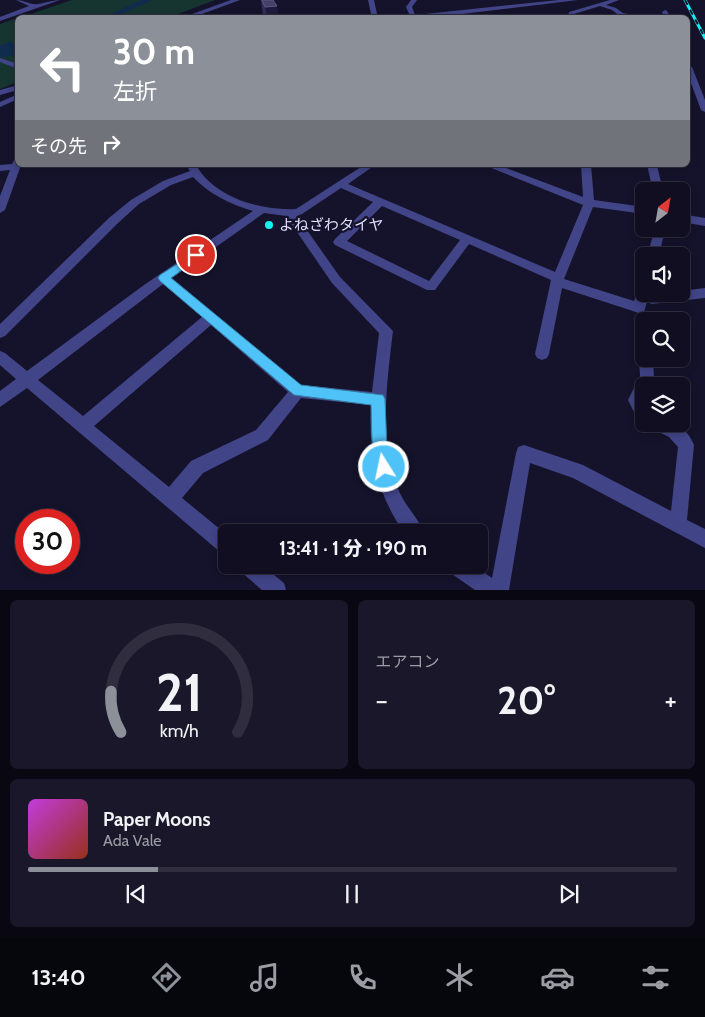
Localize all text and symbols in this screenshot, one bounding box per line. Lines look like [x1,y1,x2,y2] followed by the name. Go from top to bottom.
[113,30,195,73] text: 30 m
[30,35,95,100] icon: left
[113,78,157,105] text: 左折
[97,130,125,158] icon: right
[30,135,87,158] text: その先
[635,182,690,238] north arrow
[635,182,690,432] map controls
[279,216,384,234] place label: よねざわタイヤ
[263,219,275,231] marker: よねざわタイヤ
[175,234,217,276] pin
[182,241,210,269] icon: arrive
[635,247,690,302] button: sound
[635,312,690,367] button: search
[635,377,690,432] button: layers
[357,440,409,492] position arrow
[15,509,80,574] speed limit sign: 30
[279,537,427,560] text: 13:41 · 1 分 · 190 m
[376,652,440,671] text: エアコン
[155,661,202,724] text: 21
[497,677,555,724] text: 20°
[376,683,388,717] text: −
[665,683,677,717] text: +
[159,720,198,741] text: km/h
[103,808,211,831] text: Paper Moons
[103,831,162,850] text: Ada Vale
[122,880,150,908] icon: previous
[338,880,366,908] icon: pause
[555,880,583,908] icon: next
[149,960,184,995] icon: directions
[247,960,282,995] icon: music
[345,960,380,995] icon: phone
[442,960,477,995] icon: climate
[540,960,575,995] icon: car
[638,960,673,995] icon: filters
[31,964,86,991] text: 13:40

